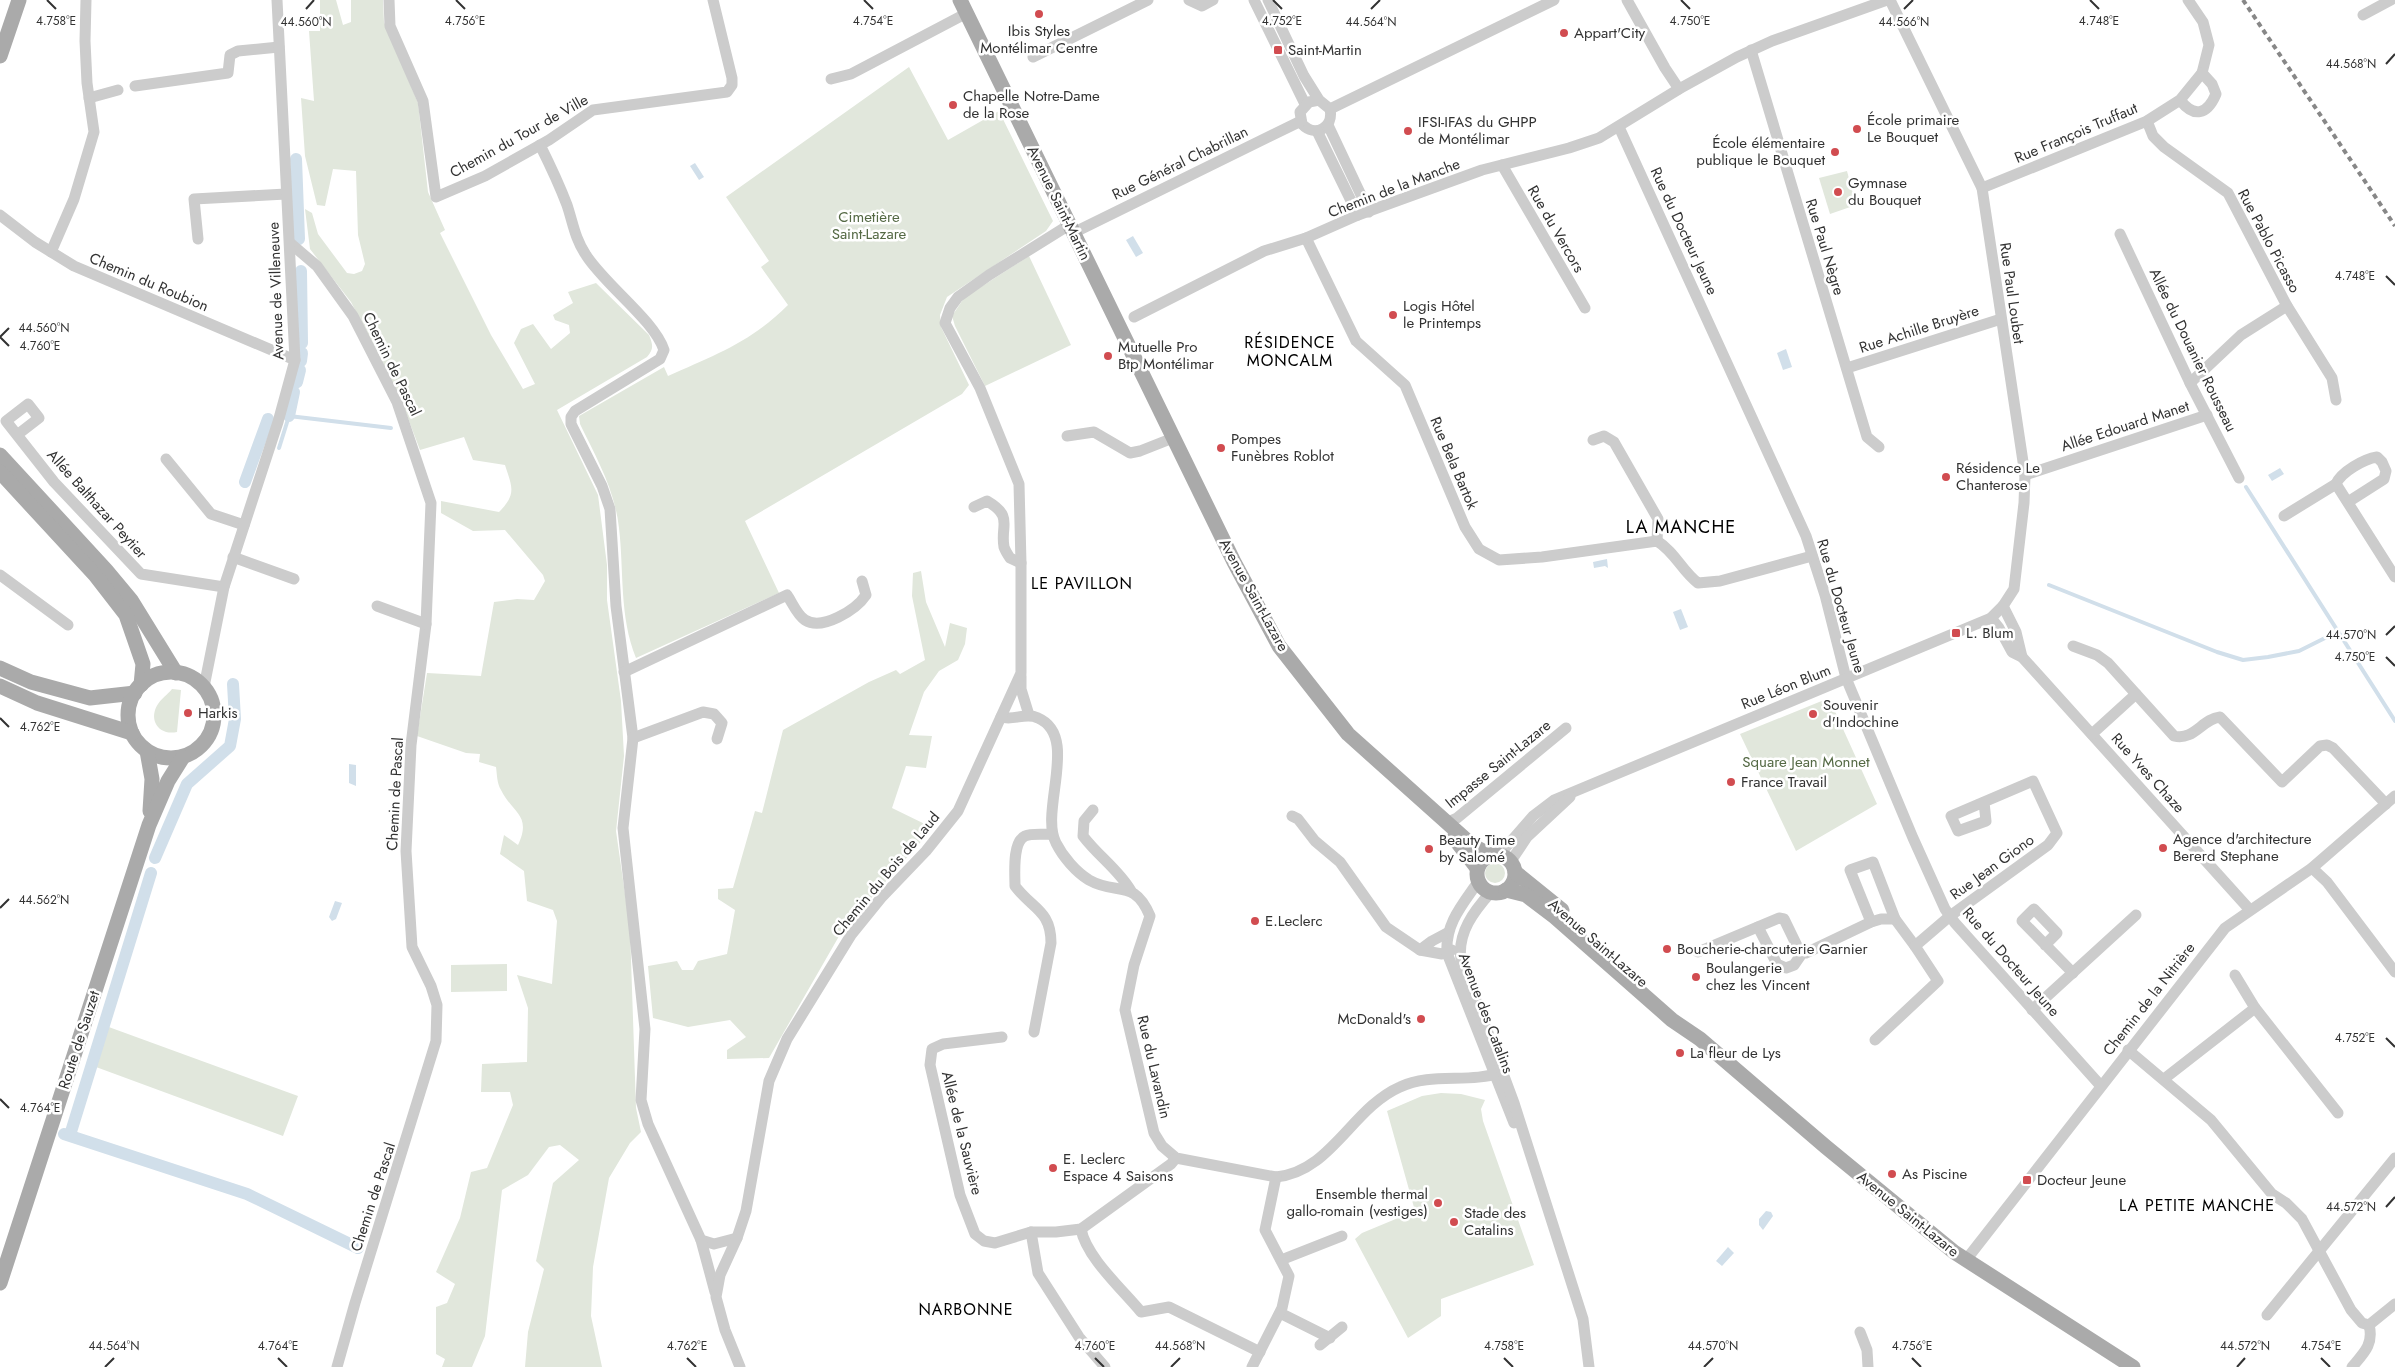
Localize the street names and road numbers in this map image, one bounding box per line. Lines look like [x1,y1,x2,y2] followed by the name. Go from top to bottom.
[446,89,592,183] street label: Chemin du Tour de Ville
[2011,97,2141,169] street label: Rue François Truffaut
[1108,121,1252,205] street label: Rue Général Chabrillan
[1022,142,1096,264] street label: Avenue Saint-Martin
[1325,153,1463,223] street label: Chemin de la Manche
[1645,164,1723,299] street label: Rue du Docteur Jeune
[1522,181,1590,277] street label: Rue du Vercors
[2232,185,2306,297] street label: Rue Pablo Picasso
[1800,196,1850,298] street label: Rue Paul Nègre
[263,221,289,360] street label: Avenue de Villeneuve
[1994,241,2030,345] street label: Rue Paul Loubet
[86,247,212,317] street label: Chemin du Roubion
[2144,264,2242,436] street label: Allée du Douanier Rousseau
[1856,299,1982,359] street label: Rue Achille Bruyère
[357,308,427,420] street label: Chemin de Pascal
[2058,395,2192,457] street label: Allée Edouard Manet
[1425,413,1484,513] street label: Rue Bela Bartok
[42,444,153,564] street label: Allée Balthazar Peytier
[1214,535,1294,656] street label: Avenue Saint-Lazare
[1811,536,1871,676] street label: Rue du Docteur Jeune
[1738,659,1834,715] street label: Rue Léon Blum
[1441,714,1556,814] street label: Impasse Saint-Lazare
[2106,728,2190,818] street label: Rue Yves Chaze
[381,737,409,851] street label: Chemin de Pascal
[827,807,945,941] street label: Chemin du Bois de Laud
[1945,829,2039,905] street label: Rue Jean Giono
[1543,893,1653,993] street label: Avenue Saint-Lazare
[1957,902,2065,1022] street label: Rue du Docteur Jeune
[2098,938,2200,1060] street label: Chemin de la Nitrière
[1453,949,1519,1077] street label: Avenue des Catalins
[53,988,105,1092] street label: Route de Sauzet
[1131,1013,1177,1121] street label: Rue du Lavandin
[936,1069,988,1197] street label: Allée de la Sauvière
[345,1140,401,1254] street label: Chemin de Pascal
[1852,1166,1964,1262] street label: Avenue Saint-Lazare

